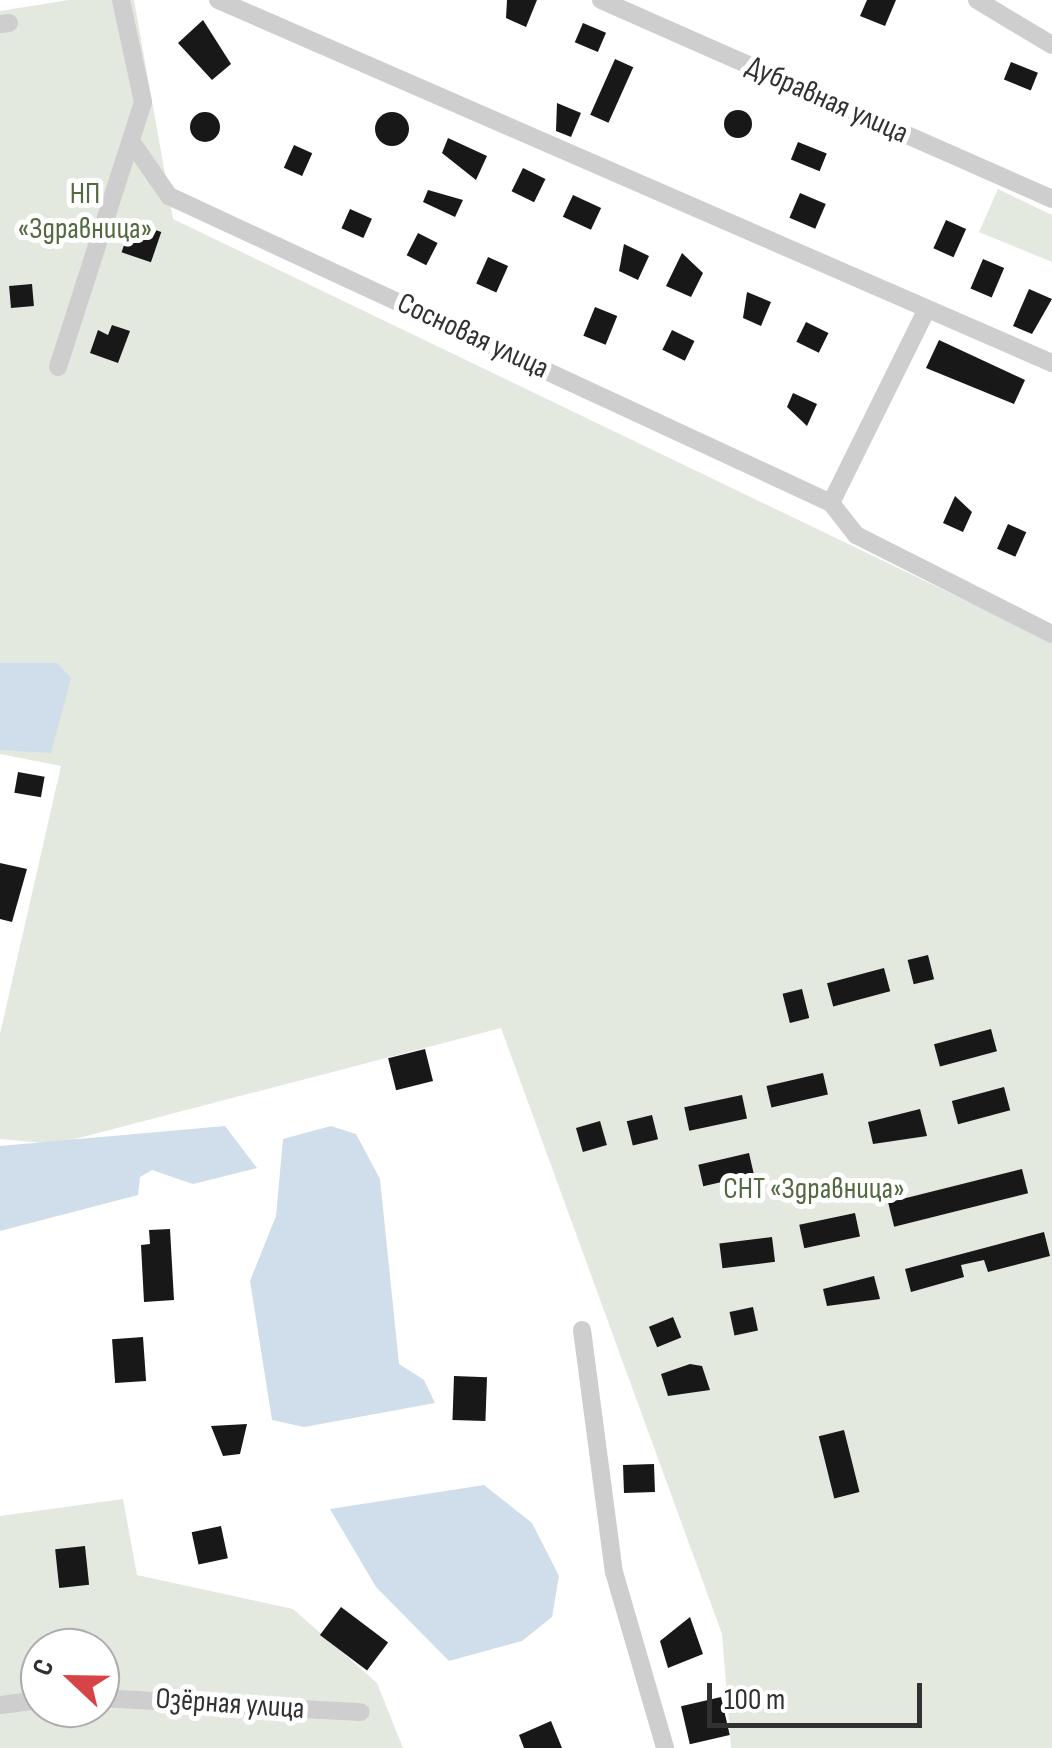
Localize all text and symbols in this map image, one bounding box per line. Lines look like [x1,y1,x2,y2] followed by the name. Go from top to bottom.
[740,48,914,152] street label: Дубравная улица
[18,176,152,246] park label: НП «Здравница»
[392,285,554,387] street label: Сосновая улица
[723,1171,905,1207] park label: СНТ «Здравница»
[20,1628,120,1728] north arrow
[26,1654,62,1680] text: С
[712,1663,927,1725] scale bar
[154,1681,306,1727] street label: Озёрная улица
[724,1682,785,1718] text: 100 m

